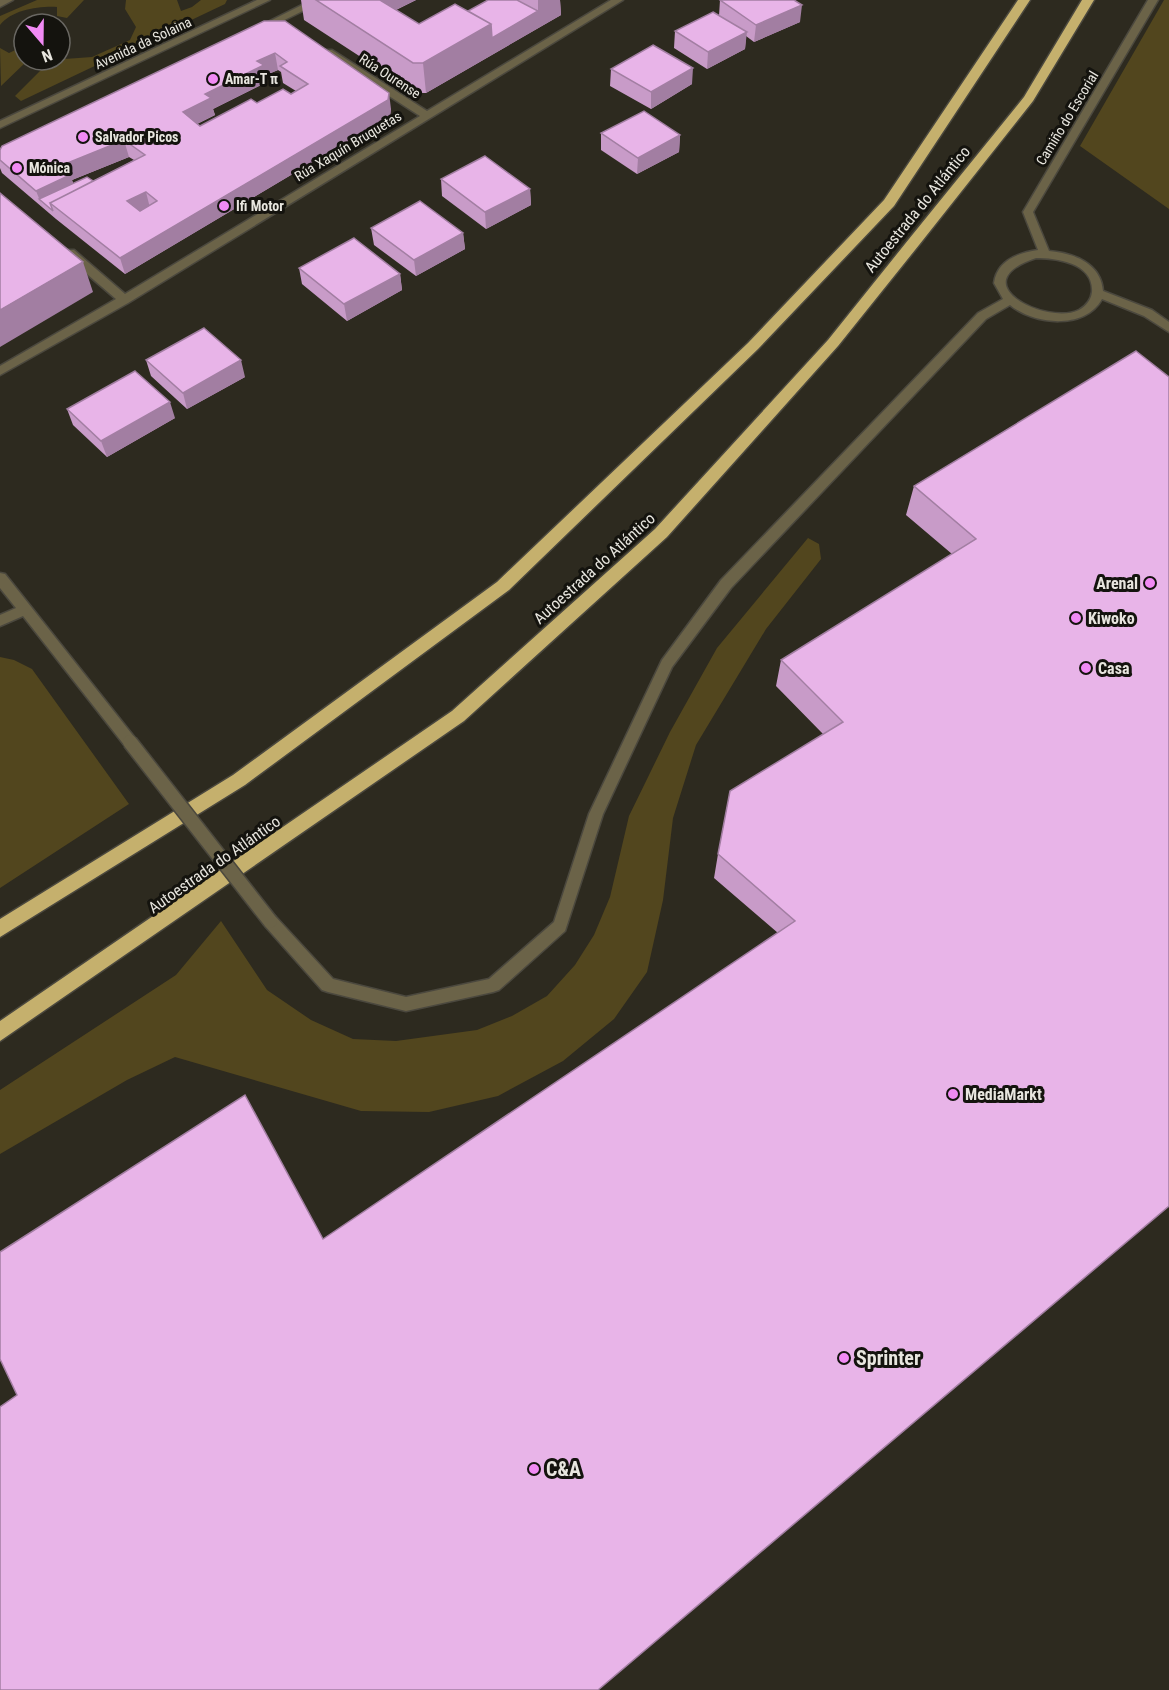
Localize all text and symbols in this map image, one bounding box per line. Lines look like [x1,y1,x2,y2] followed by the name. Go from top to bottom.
[12,12,72,72] north arrow
[92,14,194,72] street label: Avenida da Solaina
[39,45,55,66] text: N
[356,50,424,102] street label: Rúa Ourense
[1033,68,1101,168] street label: Camiño do Escorial
[225,71,278,87] place label: Amar-T π
[206,72,220,86] marker: Amar-T π
[292,108,404,184] street label: Rúa Xaquín Bruquetas
[95,129,178,145] place label: Salvador Picos
[76,130,90,144] marker: Salvador Picos
[861,142,974,276] street label: Autoestrada do Atlántico
[29,160,70,176] place label: Mónica
[10,161,24,175] marker: Mónica
[236,198,284,214] place label: Ifi Motor
[217,199,231,213] marker: Ifi Motor
[530,509,659,628] street label: Autoestrada do Atlántico
[1096,574,1138,593] place label: Arenal
[1143,576,1157,590] marker: Arenal
[1088,609,1135,628] place label: Kiwoko
[1069,611,1083,625] marker: Kiwoko
[1098,659,1130,678] place label: Casa
[1079,661,1093,675] marker: Casa
[145,812,284,917] street label: Autoestrada do Atlántico
[965,1085,1042,1104] place label: MediaMarkt
[946,1087,960,1101] marker: MediaMarkt
[856,1346,921,1370] place label: Sprinter
[837,1351,851,1365] marker: Sprinter
[546,1457,581,1481] place label: C&A
[527,1462,541,1476] marker: C&A

